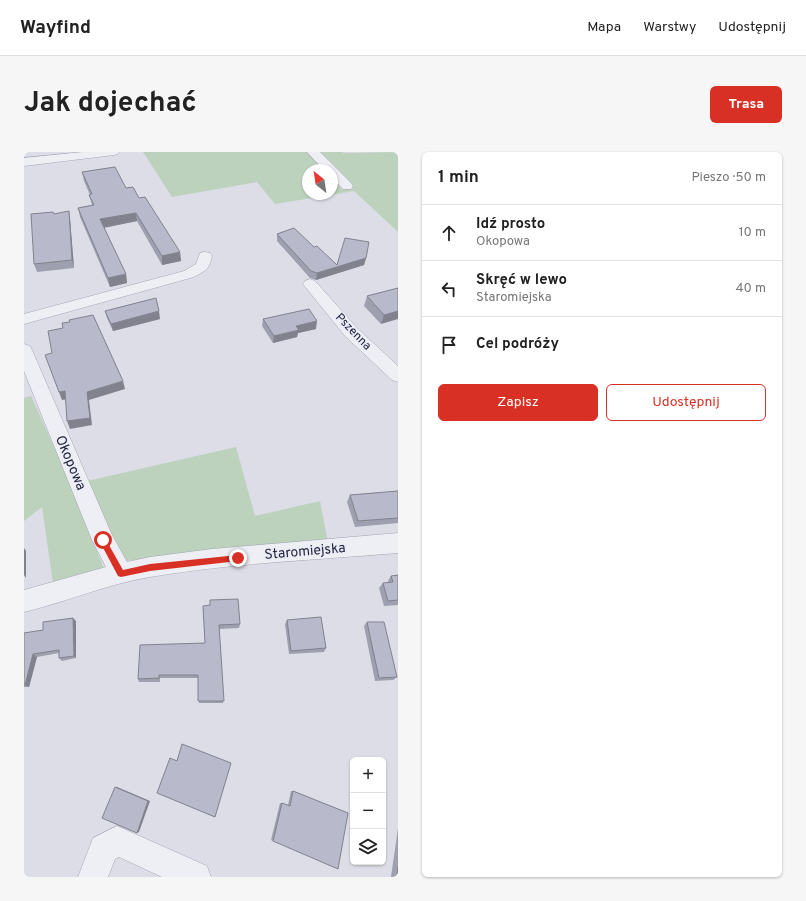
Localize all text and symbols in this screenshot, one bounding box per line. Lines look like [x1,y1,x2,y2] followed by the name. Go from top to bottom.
[20,16,91,40] text: Wayfind
[587,19,621,36] text: Mapa
[643,19,696,36] text: Warstwy
[718,19,786,36] text: Udostępnij
[24,86,197,122] text: Jak dojechać
[710,86,782,123] button: Trasa
[302,164,338,200] north arrow
[438,167,479,189] text: 1 min
[691,170,766,186] text: Pieszo · 50 m
[476,215,545,234] text: Idź prosto
[438,222,460,244] icon: ahead
[739,225,766,241] text: 10 m
[476,234,530,250] text: Okopowa
[476,271,567,290] text: Skręć w lewo
[438,278,460,300] icon: left
[736,281,766,297] text: 40 m
[476,290,552,306] text: Staromiejska
[331,310,375,354] street label: Pszenna
[438,334,460,356] icon: arrive
[476,335,559,354] text: Cel podróży
[438,384,598,421] button: Zapisz
[606,384,766,421] button: Udostępnij
[51,433,89,493] street label: Okopowa
[94,531,112,549] route start
[264,540,346,564] street label: Staromiejska
[229,549,247,567] route end
[350,757,386,865] map controls
[350,757,386,793] button: +
[350,793,386,829] button: −
[350,829,386,865] button: layers

